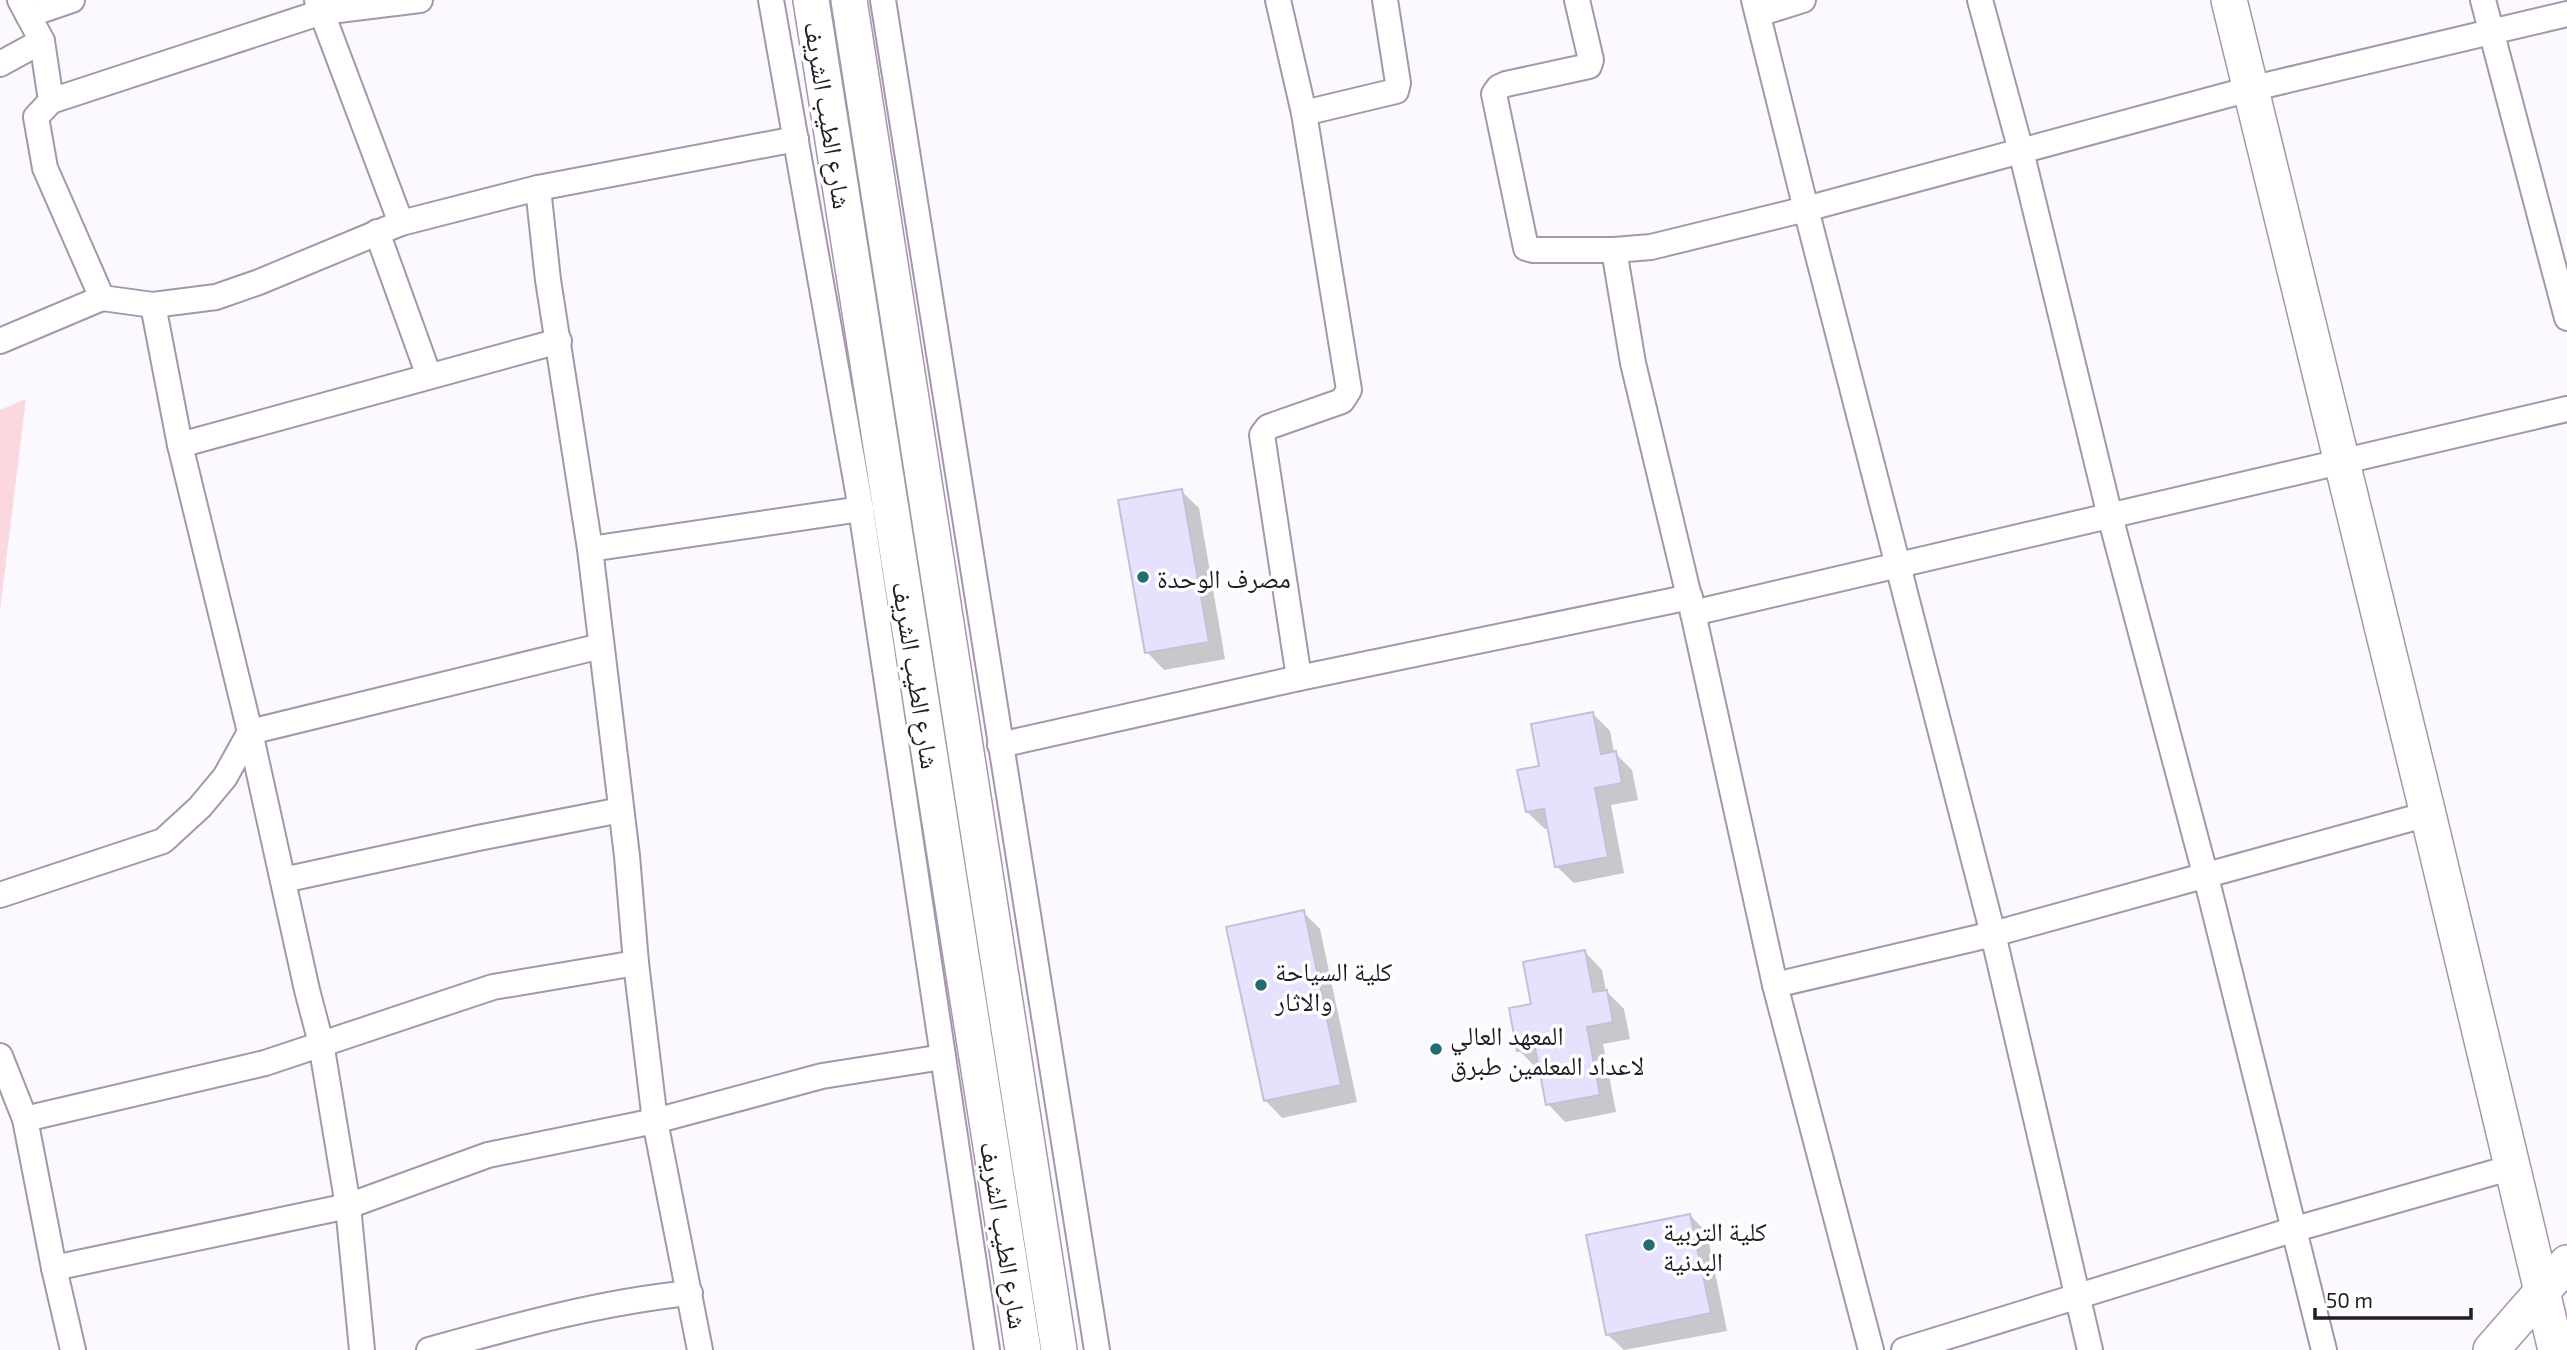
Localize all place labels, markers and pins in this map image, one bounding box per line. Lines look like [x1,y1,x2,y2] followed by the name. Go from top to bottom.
[1157,562,1291,594] place label: مصرف الوحدة
[1135,569,1151,585] marker: مصرف الوحدة
[1274,955,1392,1017] place label: كلية السياحة والاثار
[1253,977,1269,993] marker: كلية السياحة والاثار
[1450,1019,1644,1082] place label: المعهد العالي لاعداد المعلمين طبرق
[1428,1041,1444,1057] marker: المعهد العالي لاعداد المعلمين طبرق
[1663,1215,1767,1276] place label: كلية التربية البدنية
[1641,1237,1657,1253] marker: كلية التربية البدنية

